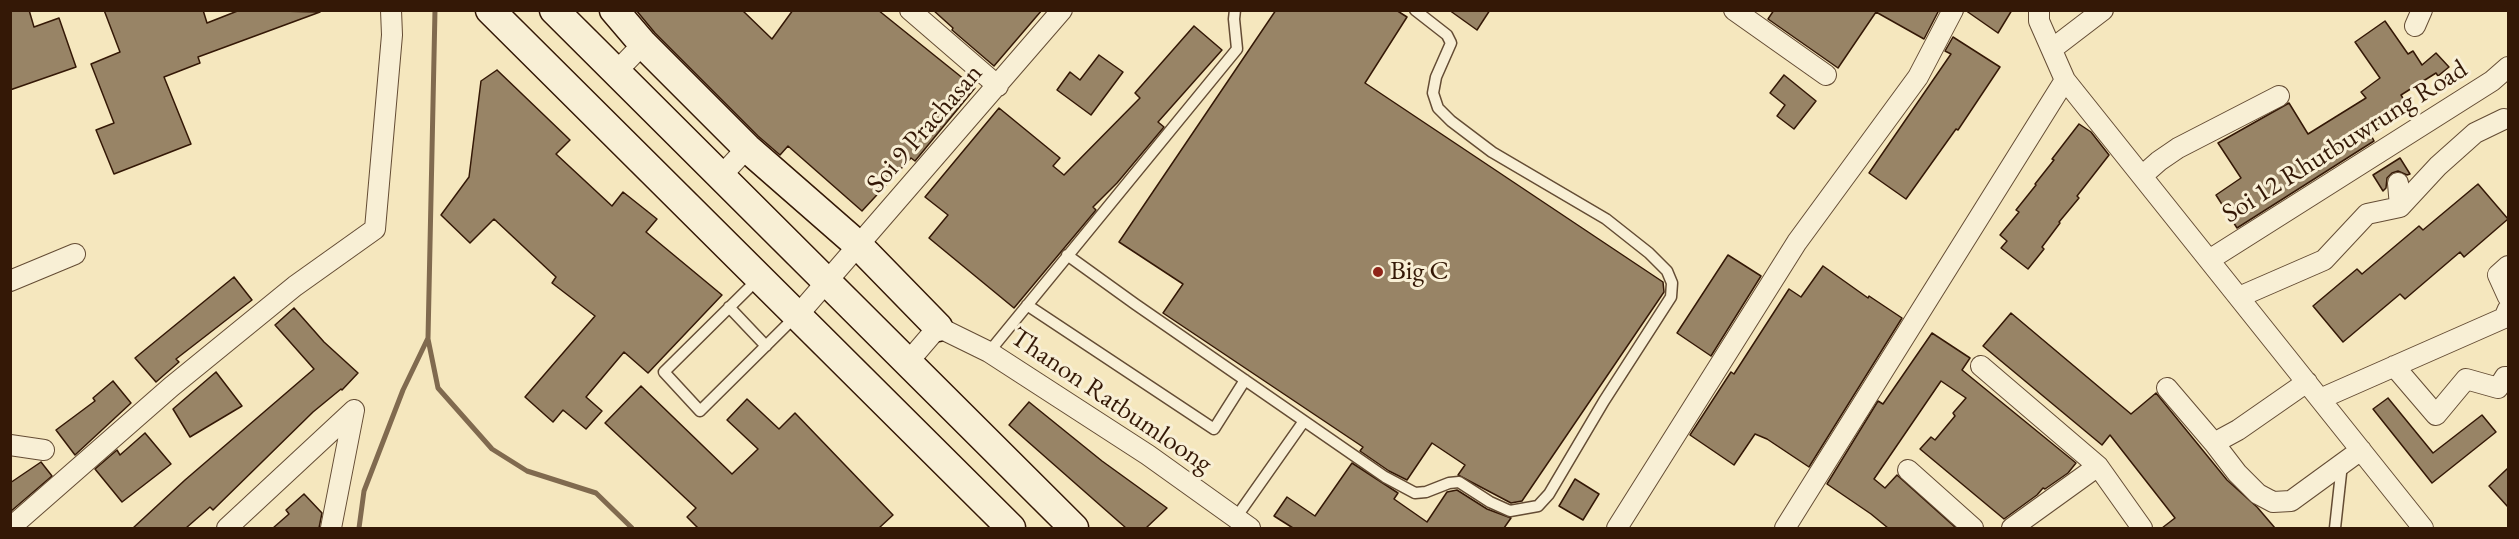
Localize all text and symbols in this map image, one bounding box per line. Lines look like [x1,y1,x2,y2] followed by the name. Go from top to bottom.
[2216,53,2474,231] street label: Soi 12 Rhutbuwrung Road
[860,58,990,200] street label: Soi 9 Prachasan
[1390,256,1449,288] place label: Big C
[1371,265,1385,279] marker: Big C
[1004,321,1218,481] street label: Thanon Ratbumloong

